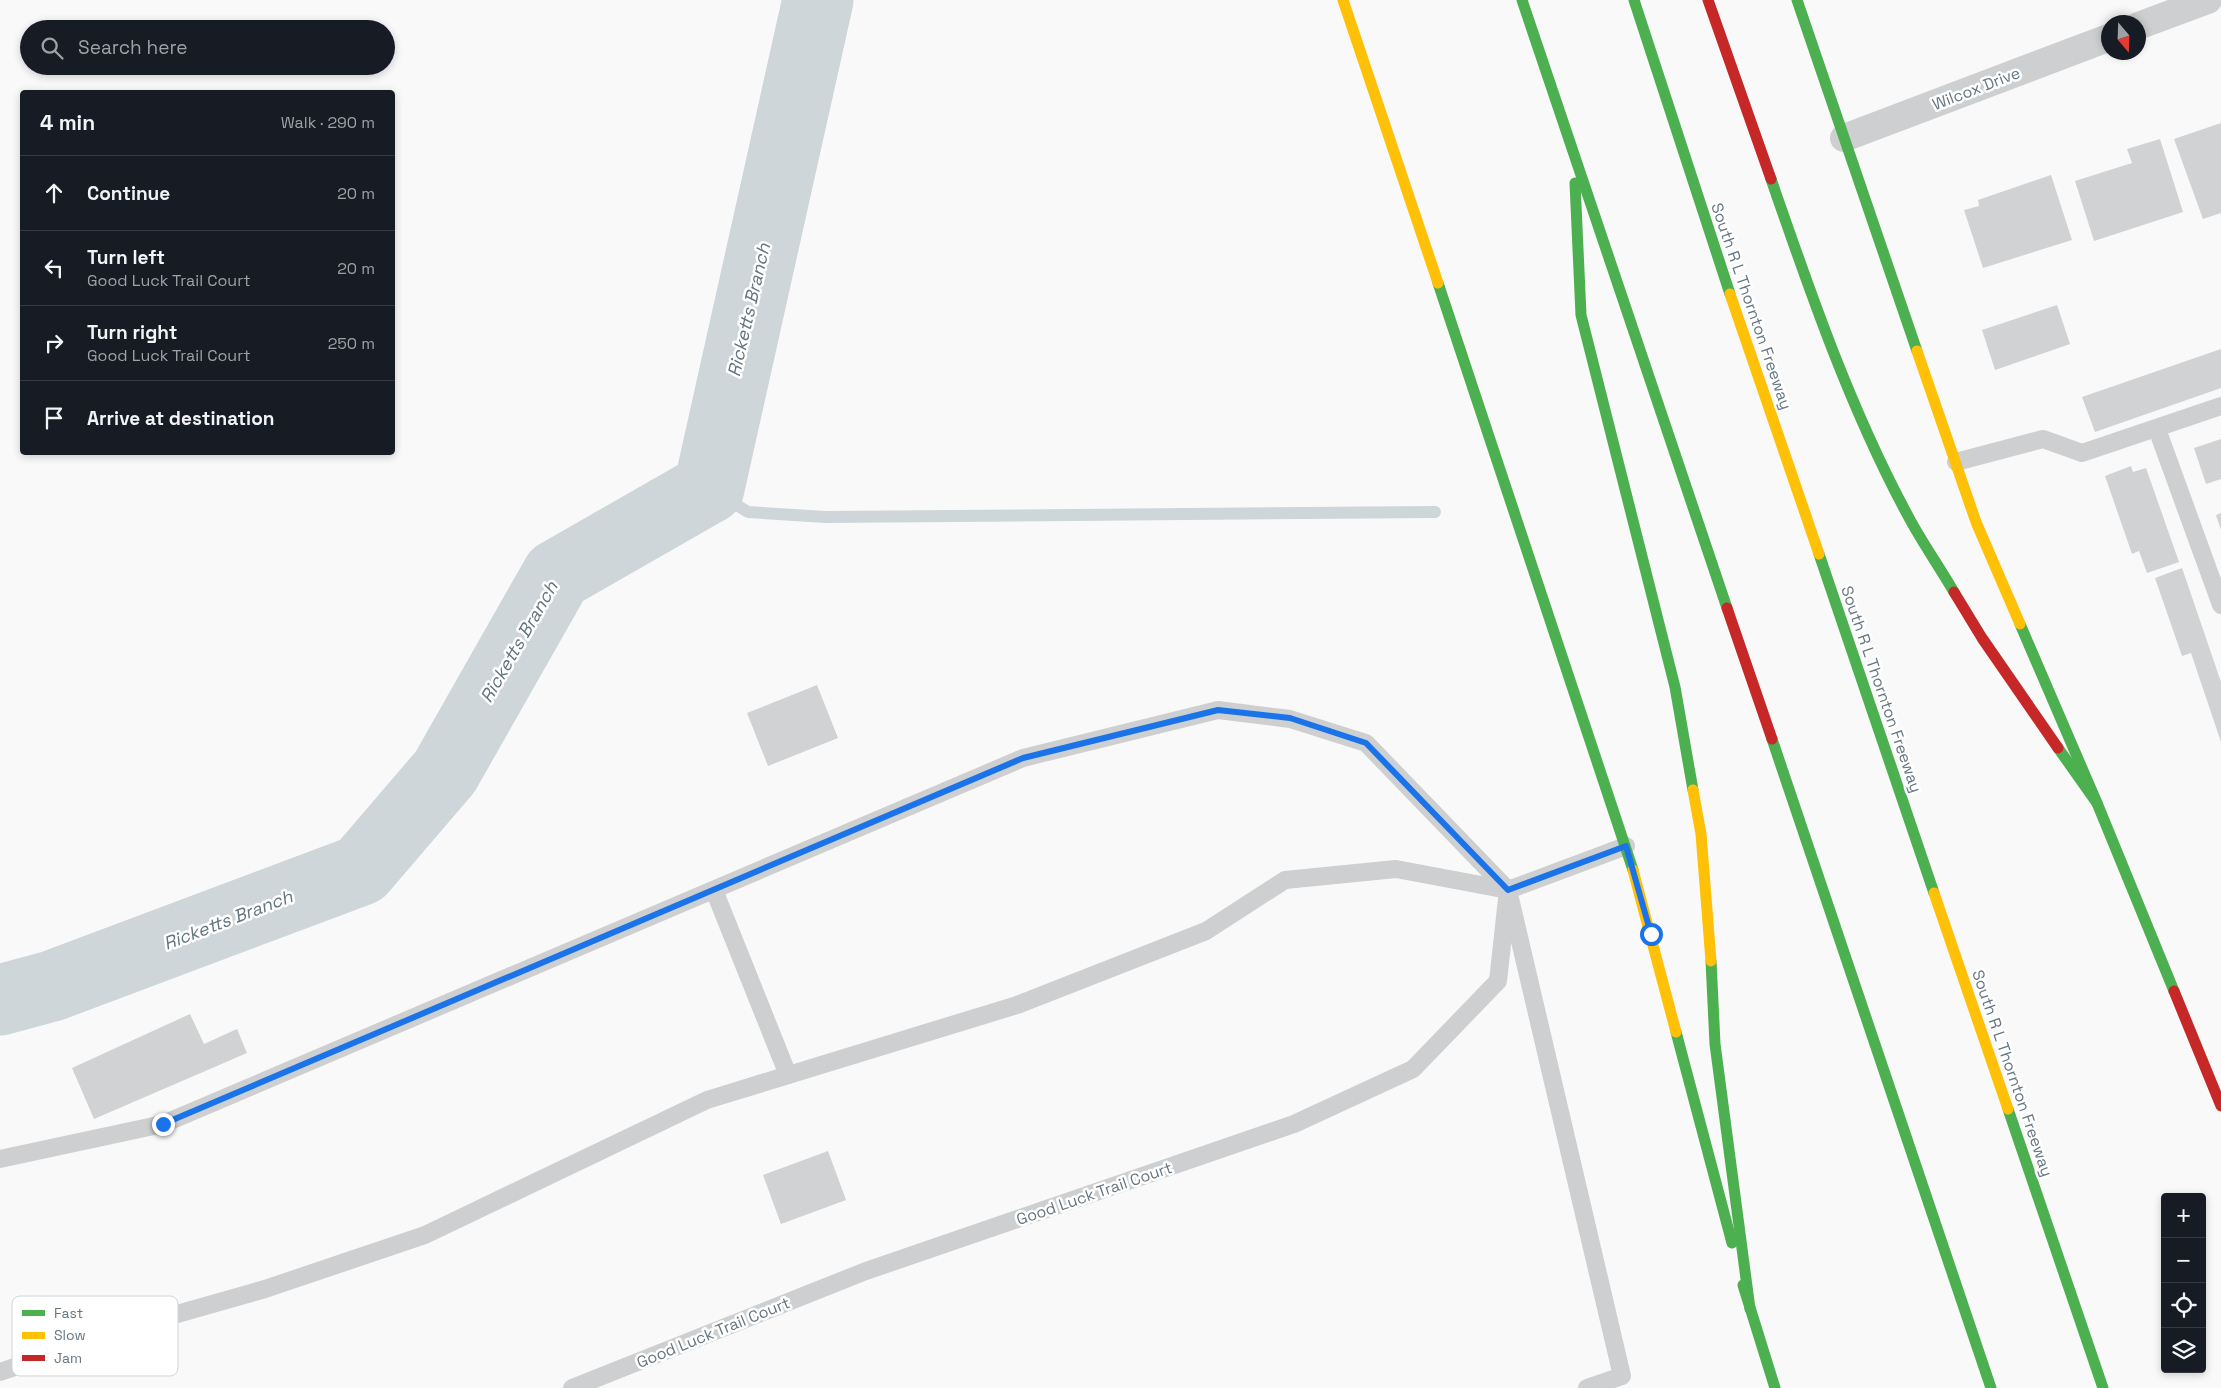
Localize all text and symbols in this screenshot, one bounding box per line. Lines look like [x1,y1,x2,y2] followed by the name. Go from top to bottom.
[2101,15,2146,60] north arrow
[20,20,395,75] search box
[38,34,66,62] icon: search
[78,35,188,60] text: Search here
[1929,62,2023,115] street label: Wilcox Drive
[40,109,95,136] text: 4 min
[281,112,375,133] text: Walk · 290 m
[40,179,68,207] icon: ahead
[87,181,170,206] text: Continue
[337,183,375,204] text: 20 m
[1706,200,1797,412] street label: South R L Thornton Freeway
[722,240,775,379] water label: Ricketts Branch
[87,245,165,270] text: Turn left
[40,254,68,282] icon: left
[337,258,375,279] text: 20 m
[87,270,251,291] text: Good Luck Trail Court
[87,320,177,345] text: Turn right
[40,329,68,357] icon: right
[328,333,375,354] text: 250 m
[87,345,251,366] text: Good Luck Trail Court
[40,404,68,432] icon: arrive
[87,406,275,431] text: Arrive at destination
[475,576,563,706] water label: Ricketts Branch
[1836,583,1927,795] street label: South R L Thornton Freeway
[160,884,296,955] water label: Ricketts Branch
[1640,923,1663,946] route start
[1967,967,2058,1179] street label: South R L Thornton Freeway
[152,1113,175,1136] route end
[1013,1157,1175,1230] street label: Good Luck Trail Court
[2161,1193,2206,1373] map controls
[2161,1193,2206,1238] button: +
[2161,1238,2206,1283] button: −
[2161,1283,2206,1328] button: locate
[633,1292,793,1373] street label: Good Luck Trail Court
[12,1296,178,1376] legend
[54,1304,83,1322] text: Fast
[54,1326,86,1344] text: Slow
[2161,1328,2206,1373] button: layers
[54,1349,82,1367] text: Jam

